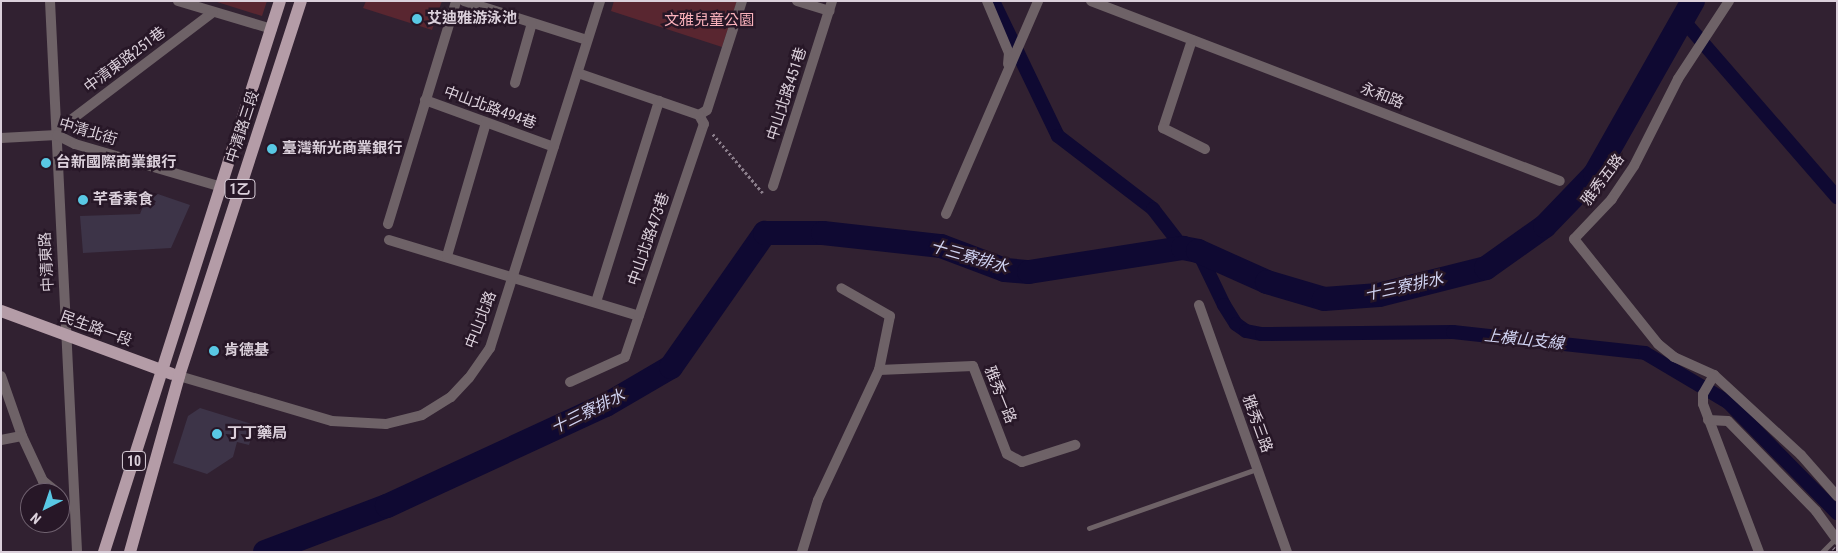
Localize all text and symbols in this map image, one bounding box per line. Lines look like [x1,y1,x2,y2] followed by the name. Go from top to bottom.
[427,10,517,28] place label: 艾迪雅游泳池
[664,12,754,30] park label: 文雅兒童公園
[411,13,423,25] marker: 艾迪雅游泳池
[81,24,169,96] street label: 中清東路251巷
[763,45,811,143] street label: 中山北路451巷
[1358,80,1406,112] street label: 永和路
[441,83,539,133] street label: 中山北路494巷
[223,89,263,165] street label: 中清路三段
[57,115,119,149] street label: 中清北街
[282,140,402,158] place label: 臺灣新光商業銀行
[266,143,278,155] marker: 臺灣新光商業銀行
[1578,151,1628,209] street label: 雅秀五路
[56,154,176,172] place label: 台新國際商業銀行
[40,157,52,169] marker: 台新國際商業銀行
[224,178,256,200] road number: 1乙
[625,190,673,288] street label: 中山北路473巷
[93,191,153,209] place label: 芊香素食
[77,194,89,206] marker: 芊香素食
[36,232,58,292] street label: 中清東路
[928,237,1010,277] water label: 十三寮排水
[1363,269,1445,305] water label: 十三寮排水
[462,289,500,351] street label: 中山北路
[58,308,134,350] street label: 民生路一段
[1483,326,1565,354] water label: 上橫山支線
[224,342,269,360] place label: 肯德基
[208,345,220,357] marker: 肯德基
[980,364,1020,426] street label: 雅秀一路
[548,386,628,438] water label: 十三寮排水
[1238,393,1276,455] street label: 雅秀三路
[227,425,287,443] place label: 丁丁藥局
[211,428,223,440] marker: 丁丁藥局
[122,450,146,472] road number: 10
[20,483,70,533] north arrow
[27,510,44,527] text: N

